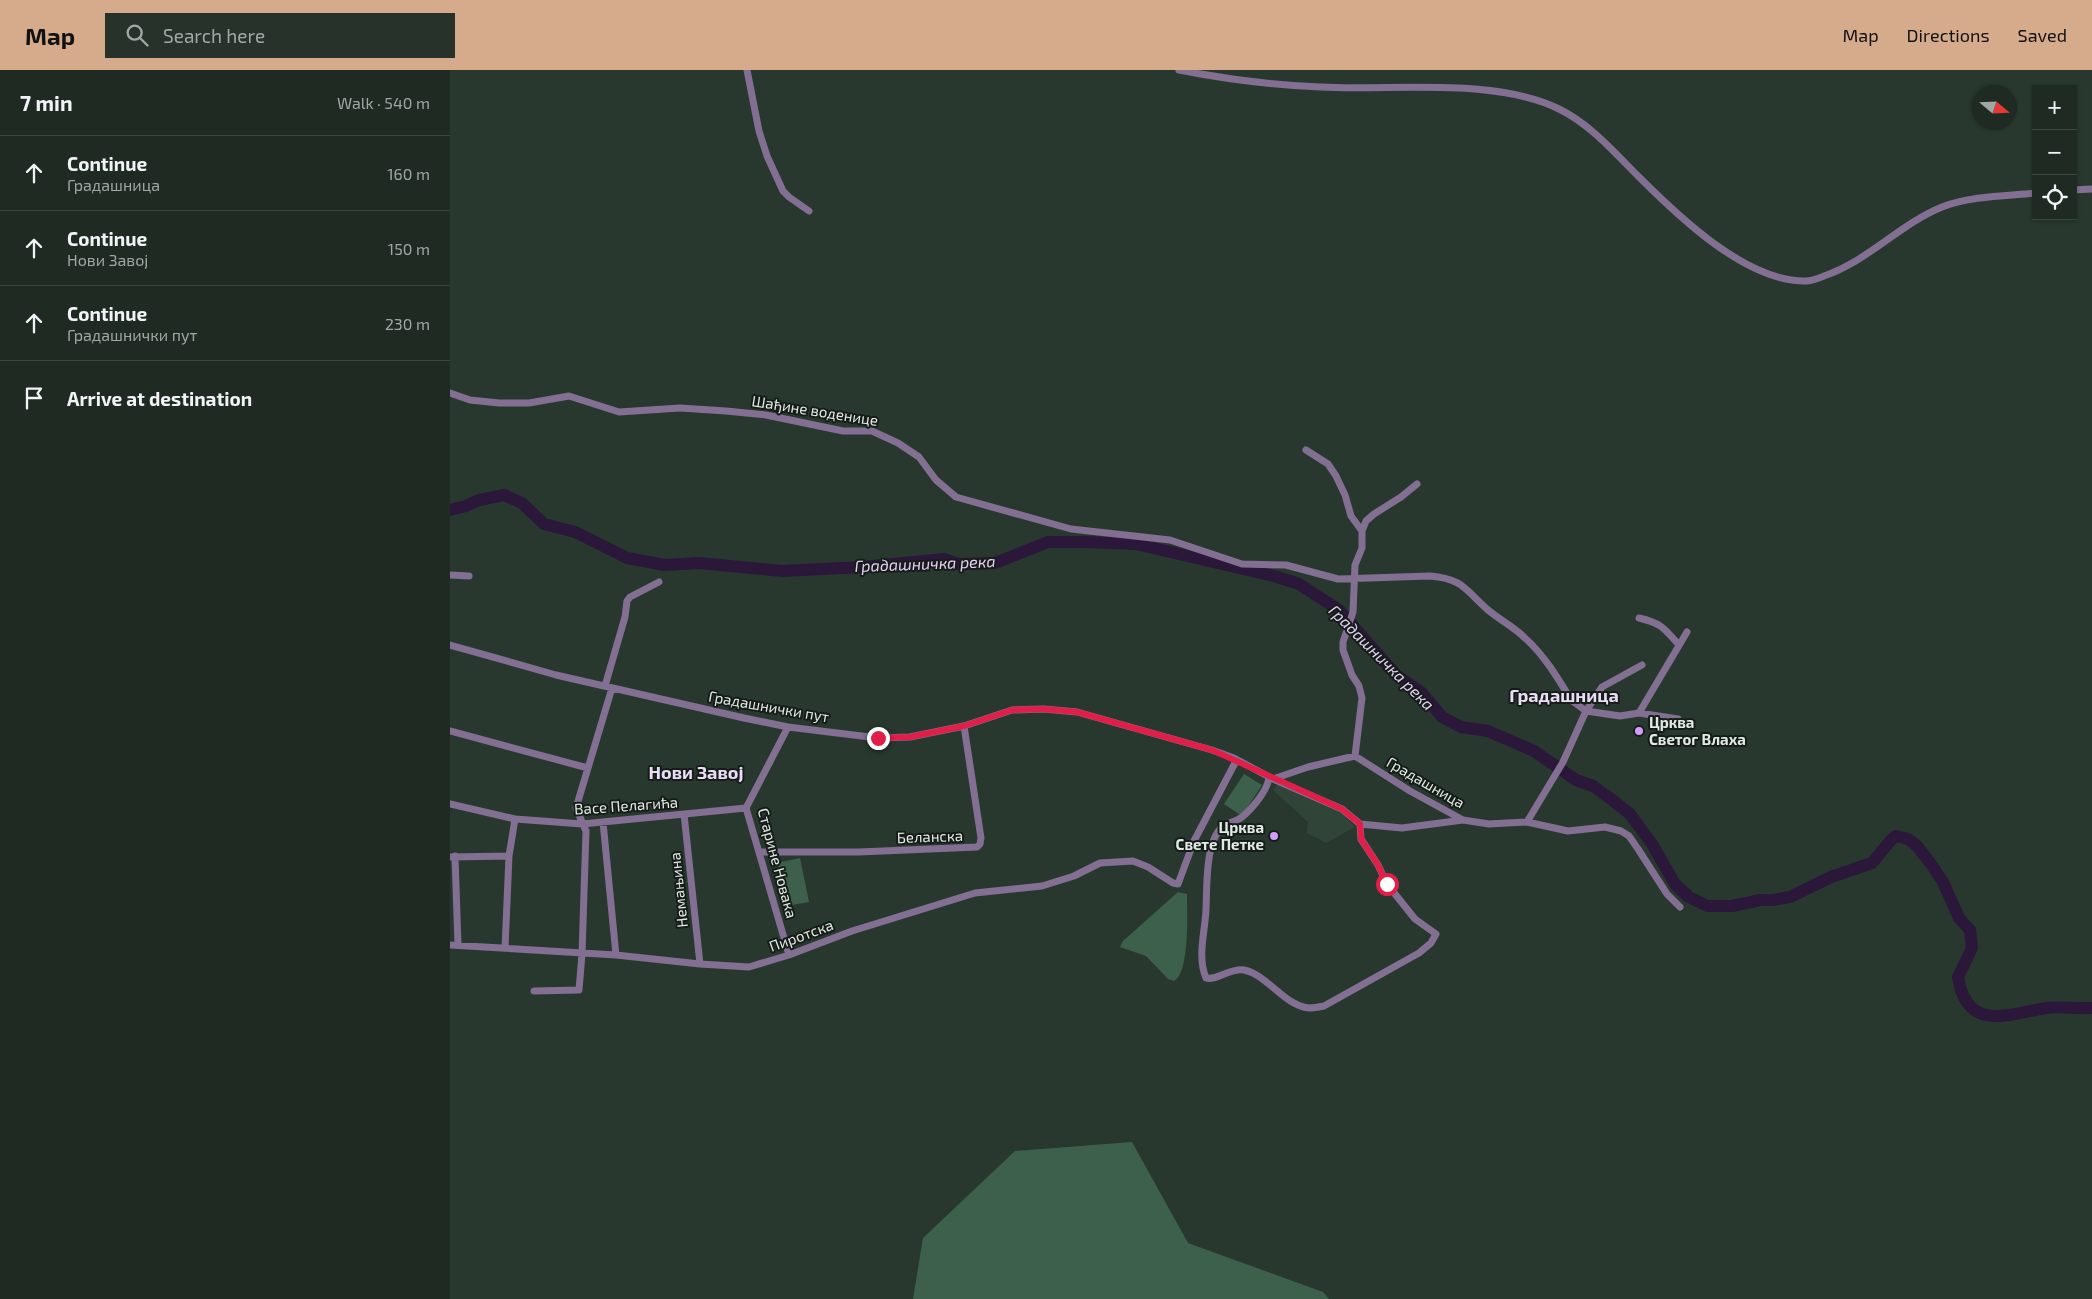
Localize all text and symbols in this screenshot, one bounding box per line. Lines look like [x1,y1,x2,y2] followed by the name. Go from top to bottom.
[105,13,455,58] search box
[25,21,75,50] text: Map
[123,21,151,49] icon: search
[163,24,265,47] text: Search here
[1842,24,1879,46] text: Map
[1907,24,1990,46] text: Directions
[2018,24,2067,46] text: Saved
[1972,85,2017,130] north arrow
[2032,85,2077,220] map controls
[2032,85,2077,130] button: +
[20,90,73,115] text: 7 min
[337,93,430,112] text: Walk · 540 m
[2032,130,2077,175] button: −
[67,152,147,175] text: Continue
[20,159,48,187] icon: ahead
[387,164,430,183] text: 160 m
[67,175,160,194] text: Градашница
[2032,175,2077,220] button: locate
[67,227,147,250] text: Continue
[20,234,48,262] icon: ahead
[388,239,430,258] text: 150 m
[67,250,148,269] text: Нови Завој
[67,302,147,325] text: Continue
[20,309,48,337] icon: ahead
[385,314,430,333] text: 230 m
[67,325,197,344] text: Градашнички пут
[20,384,48,412] icon: arrive
[67,387,252,410] text: Arrive at destination
[750,391,880,430] street label: Шађине воденице
[854,551,996,575] water label: Градашничка река
[1325,600,1439,714] water label: Градашничка река
[1509,684,1619,706] district label: Градашница
[707,687,831,726] street label: Градашнички пут
[1649,713,1746,748] place label: Црква Светог Влаха
[1633,725,1645,737] marker: Црква Светог Влаха
[867,727,890,750] route end
[1384,752,1468,812] street label: Градашница
[649,761,743,783] district label: Нови Завој
[574,792,678,818] street label: Васе Пелагића
[755,806,801,920] street label: Старине Новака
[1176,818,1264,853] place label: Црква Свете Петке
[897,826,963,846] street label: Беланска
[1268,830,1280,842] marker: Црква Свете Петке
[665,851,691,929] street label: Немањина
[1376,873,1399,896] route start
[766,915,836,955] street label: Пиротска

